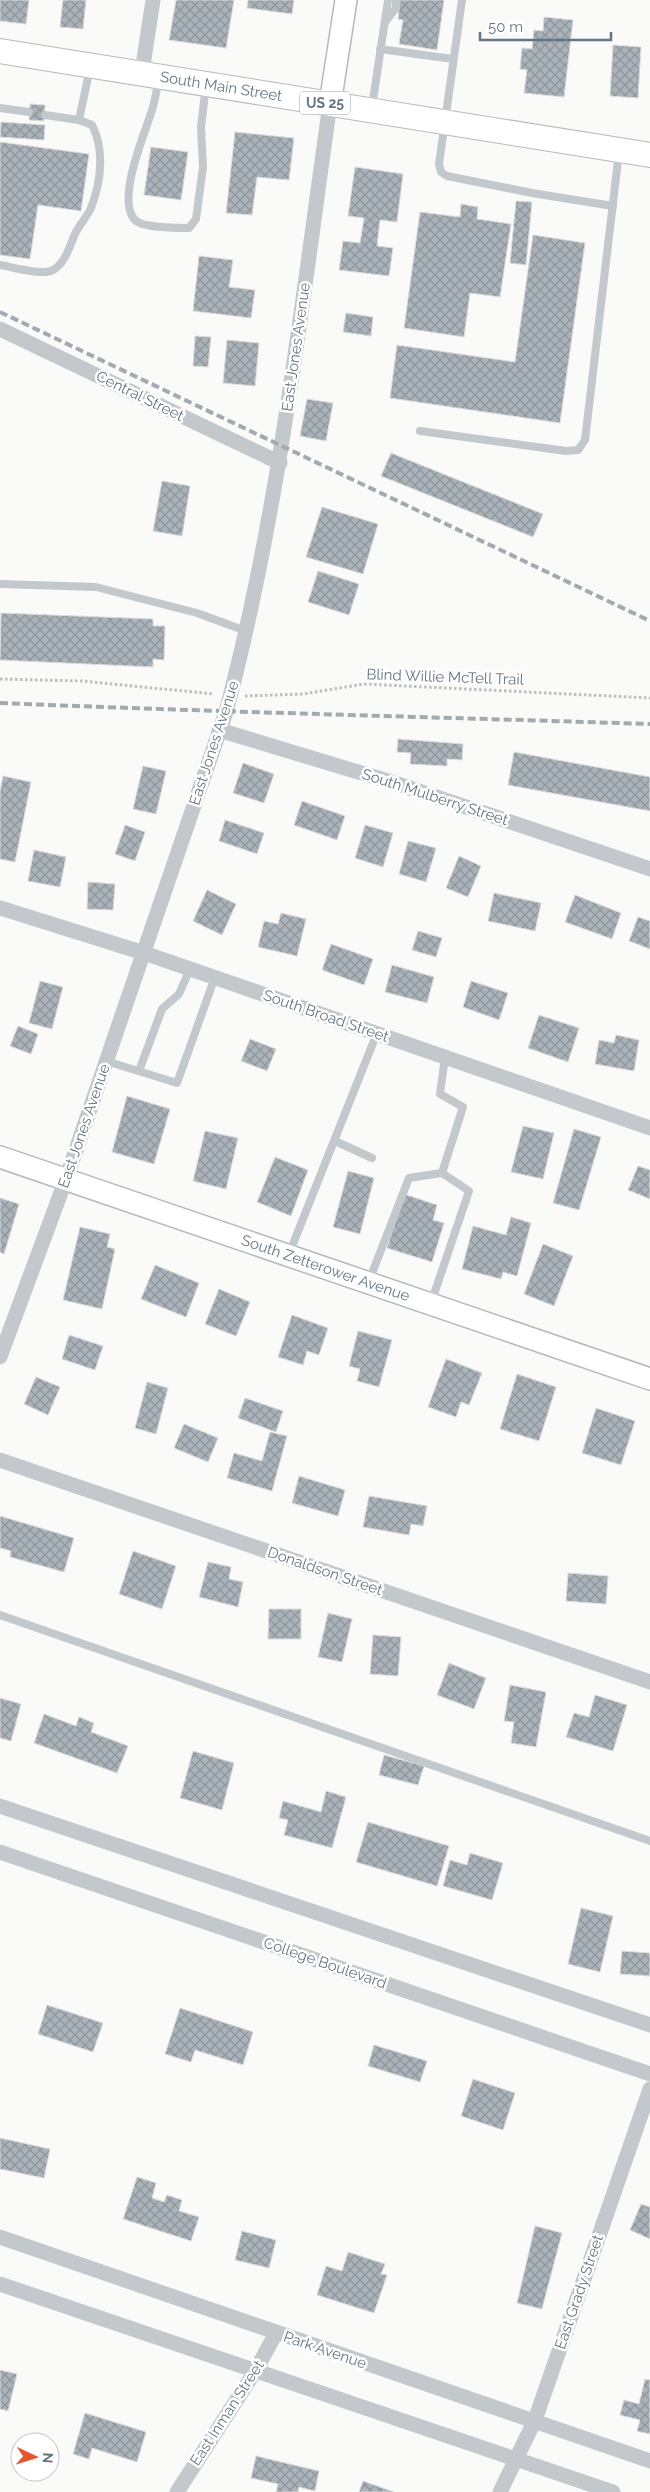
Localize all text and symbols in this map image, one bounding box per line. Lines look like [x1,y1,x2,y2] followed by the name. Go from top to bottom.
[480,10,611,42] scale bar
[488,18,523,36] text: 50 m
[159,68,284,105] street label: South Main Street
[300,92,350,115] road number: US 25
[278,281,314,413] street label: East Jones Avenue
[93,367,187,425] street label: Central Street
[366,665,525,689] street label: Blind Willie McTell Trail
[185,678,243,807] street label: East Jones Avenue
[360,765,510,829] street label: South Mulberry Street
[261,986,391,1046] street label: South Broad Street
[54,1062,114,1190] street label: East Jones Avenue
[239,1231,412,1305] street label: South Zetterower Avenue
[265,1543,385,1599] street label: Donaldson Street
[261,1933,389,1993] street label: College Boulevard
[551,2232,607,2352] street label: East Grady Street
[281,2327,369,2373] street label: Park Avenue
[186,2357,268,2469] street label: East Inman Street
[10,2432,60,2482] north arrow
[40,2452,56,2464] text: N

